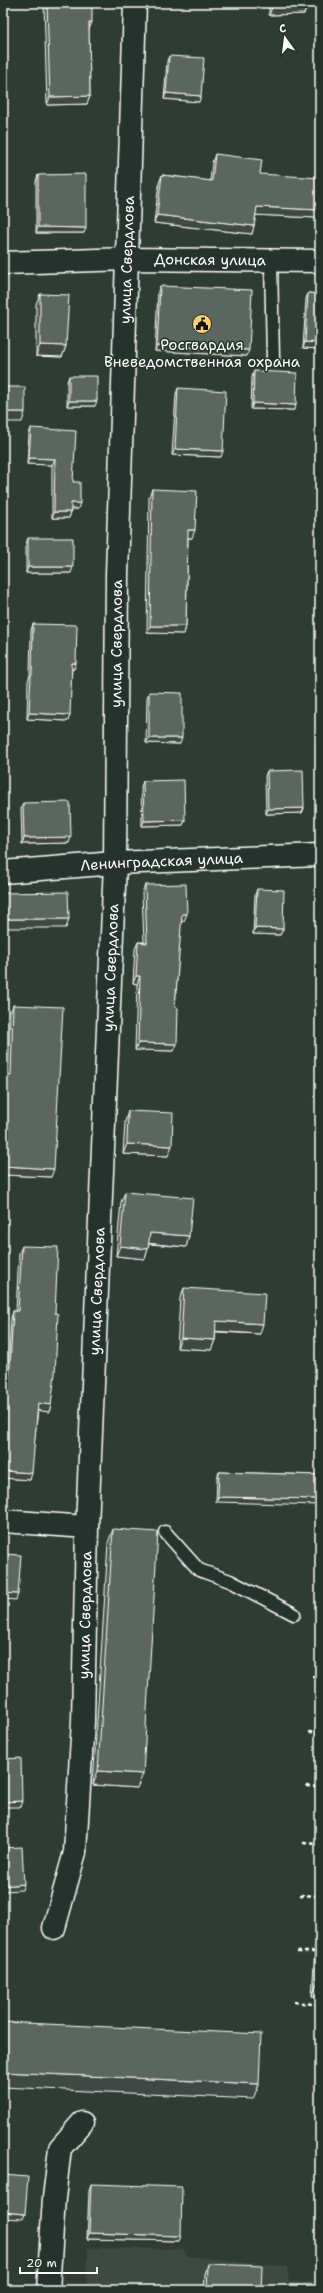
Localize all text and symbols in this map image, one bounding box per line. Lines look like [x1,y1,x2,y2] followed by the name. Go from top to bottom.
[265,18,305,58] north arrow
[278,21,288,37] text: С
[115,195,139,324] street label: улица Свердлова
[154,249,267,270] street label: Донская улица
[191,313,213,335] public building icon: Росгвардия Вневедомственная охрана
[104,335,301,372] place label: Росгвардия Вневедомственная охрана
[106,579,127,708] street label: улица Свердлова
[80,848,244,876] street label: Ленинградская улица
[98,903,123,1032] street label: улица Свердлова
[84,1226,110,1356] street label: улица Свердлова
[74,1550,97,1679] street label: улица Свердлова
[20,2249,97,2275] scale bar
[26,2255,57,2271] text: 20 m

